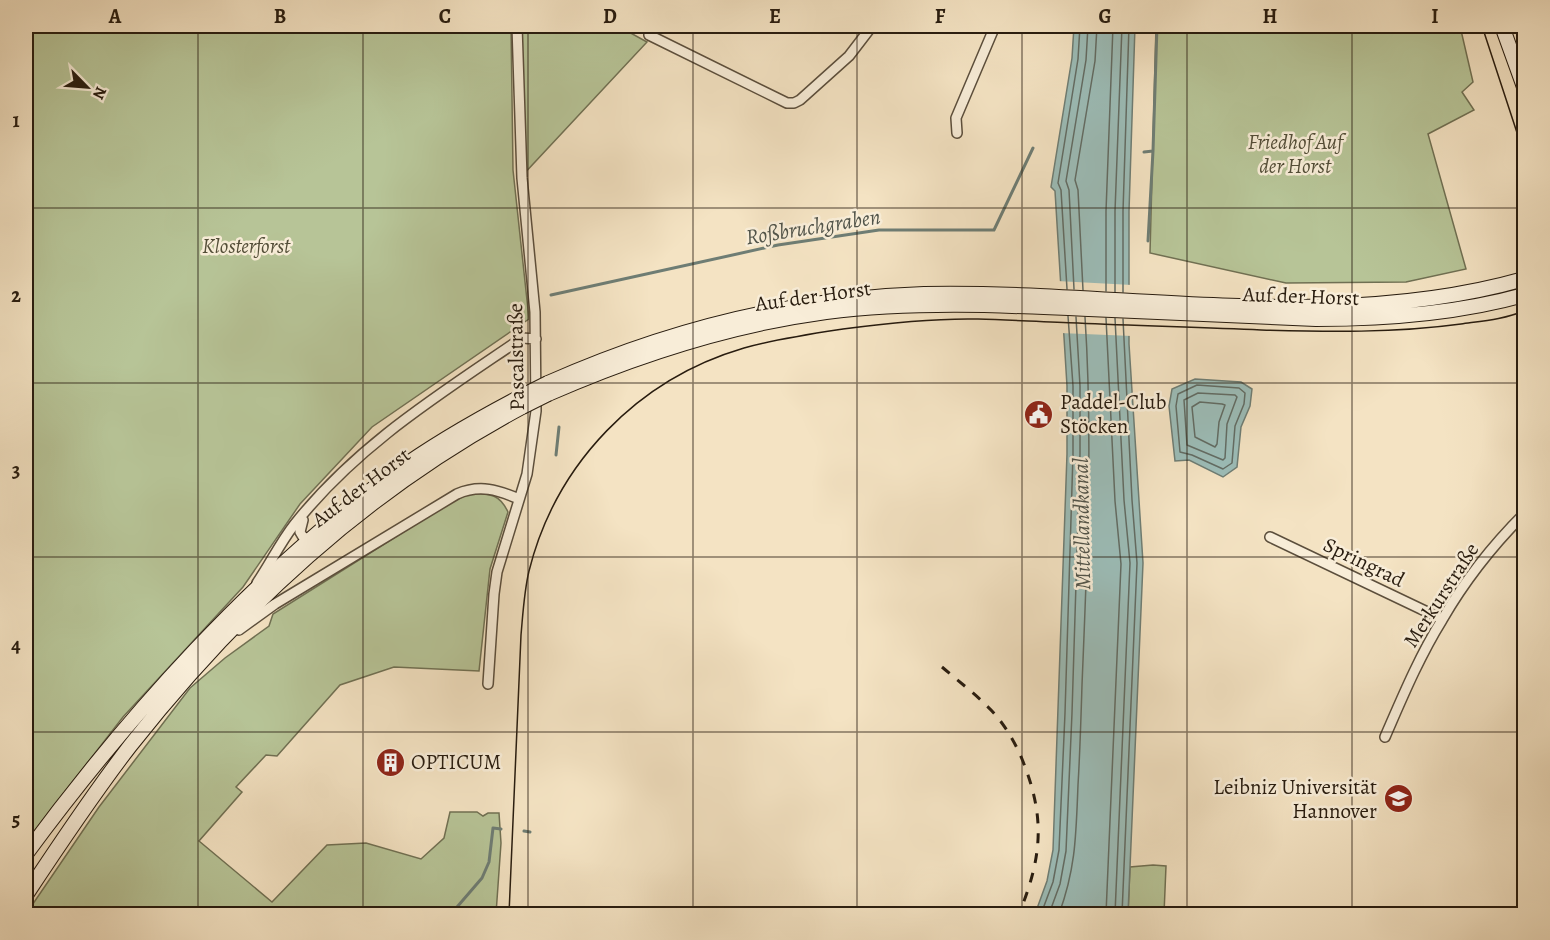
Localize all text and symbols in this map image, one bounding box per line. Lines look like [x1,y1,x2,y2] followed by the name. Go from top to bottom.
[108,3,122,30] text: A
[274,3,286,30] text: B
[439,3,451,30] text: C
[603,3,617,30] text: D
[769,3,781,30] text: E
[935,3,946,30] text: F
[1098,3,1112,30] text: G
[1263,3,1278,30] text: H
[1431,3,1439,30] text: I
[57,57,117,117] north arrow
[87,83,112,103] text: N
[12,107,20,134] text: 1
[1248,128,1347,180] park label: Friedhof Auf der Horst
[744,202,883,252] water label: Roßbruchgraben
[202,232,291,260] park label: Klosterforst
[752,274,873,318] street label: Auf der Horst
[1241,280,1360,312] street label: Auf der Horst
[11,282,21,309] text: 2
[501,303,531,411] street label: Pascalstraße
[1060,388,1166,440] place label: Paddel-Club Stöcken
[1023,398,1055,430] public building icon: Paddel-Club Stöcken
[305,441,416,534] street label: Auf der Horst
[12,457,20,484] text: 3
[1066,457,1098,590] water label: Mittellandkanal
[1319,530,1410,594] street label: Springrad
[1397,537,1485,653] street label: Merkurstraße
[11,632,21,659] text: 4
[374,746,406,778] building icon: OPTICUM
[411,748,501,776] place label: OPTICUM
[1213,773,1377,825] place label: Leibniz Universität Hannover
[1382,783,1414,815] school or university icon: Leibniz Universität Hannover
[12,806,20,833] text: 5

